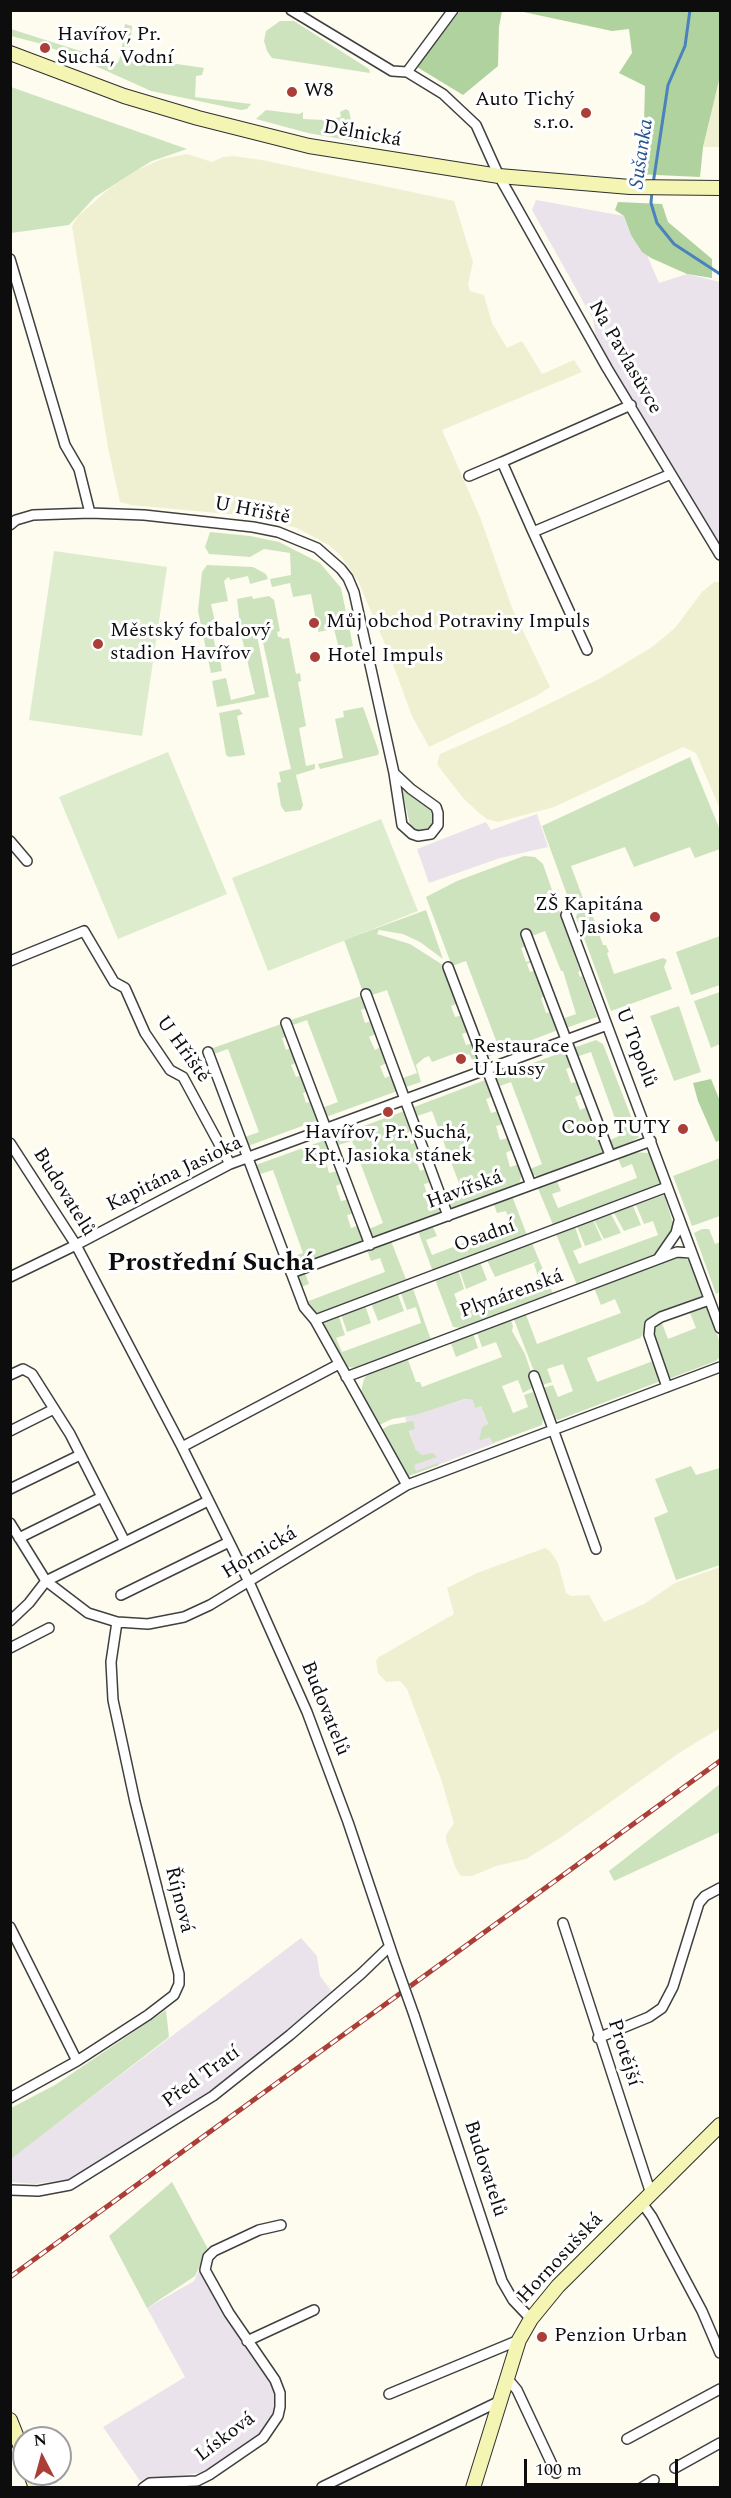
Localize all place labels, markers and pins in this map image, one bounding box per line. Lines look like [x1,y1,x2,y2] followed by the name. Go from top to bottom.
[57,24,173,71] place label: Havířov, Pr. Suchá, Vodní
[38,41,52,55] marker: Havířov, Pr. Suchá, Vodní
[304,80,334,104] place label: W8
[285,85,299,99] marker: W8
[475,89,574,136] place label: Auto Tichý s.r.o.
[579,106,593,120] marker: Auto Tichý s.r.o.
[326,611,590,635] place label: Můj obchod Potraviny Impuls
[307,616,321,630] marker: Můj obchod Potraviny Impuls
[110,620,270,667] place label: Městský fotbalový stadion Havířov
[91,637,105,651] marker: Městský fotbalový stadion Havířov
[327,645,444,669] place label: Hotel Impuls
[308,650,322,664] marker: Hotel Impuls
[535,894,643,941] place label: ZŠ Kapitána Jasioka
[648,910,662,924] marker: ZŠ Kapitána Jasioka
[473,1036,570,1083] place label: Restaurace U Lussy
[454,1052,468,1066] marker: Restaurace U Lussy
[381,1105,395,1119] marker: Havířov, Pr. Suchá, Kpt. Jasioka stánek
[561,1117,671,1141] place label: Coop TUTY
[304,1122,472,1169] place label: Havířov, Pr. Suchá, Kpt. Jasioka stánek
[676,1122,690,1136] marker: Coop TUTY
[554,2325,687,2349] place label: Penzion Urban
[535,2330,549,2344] marker: Penzion Urban

